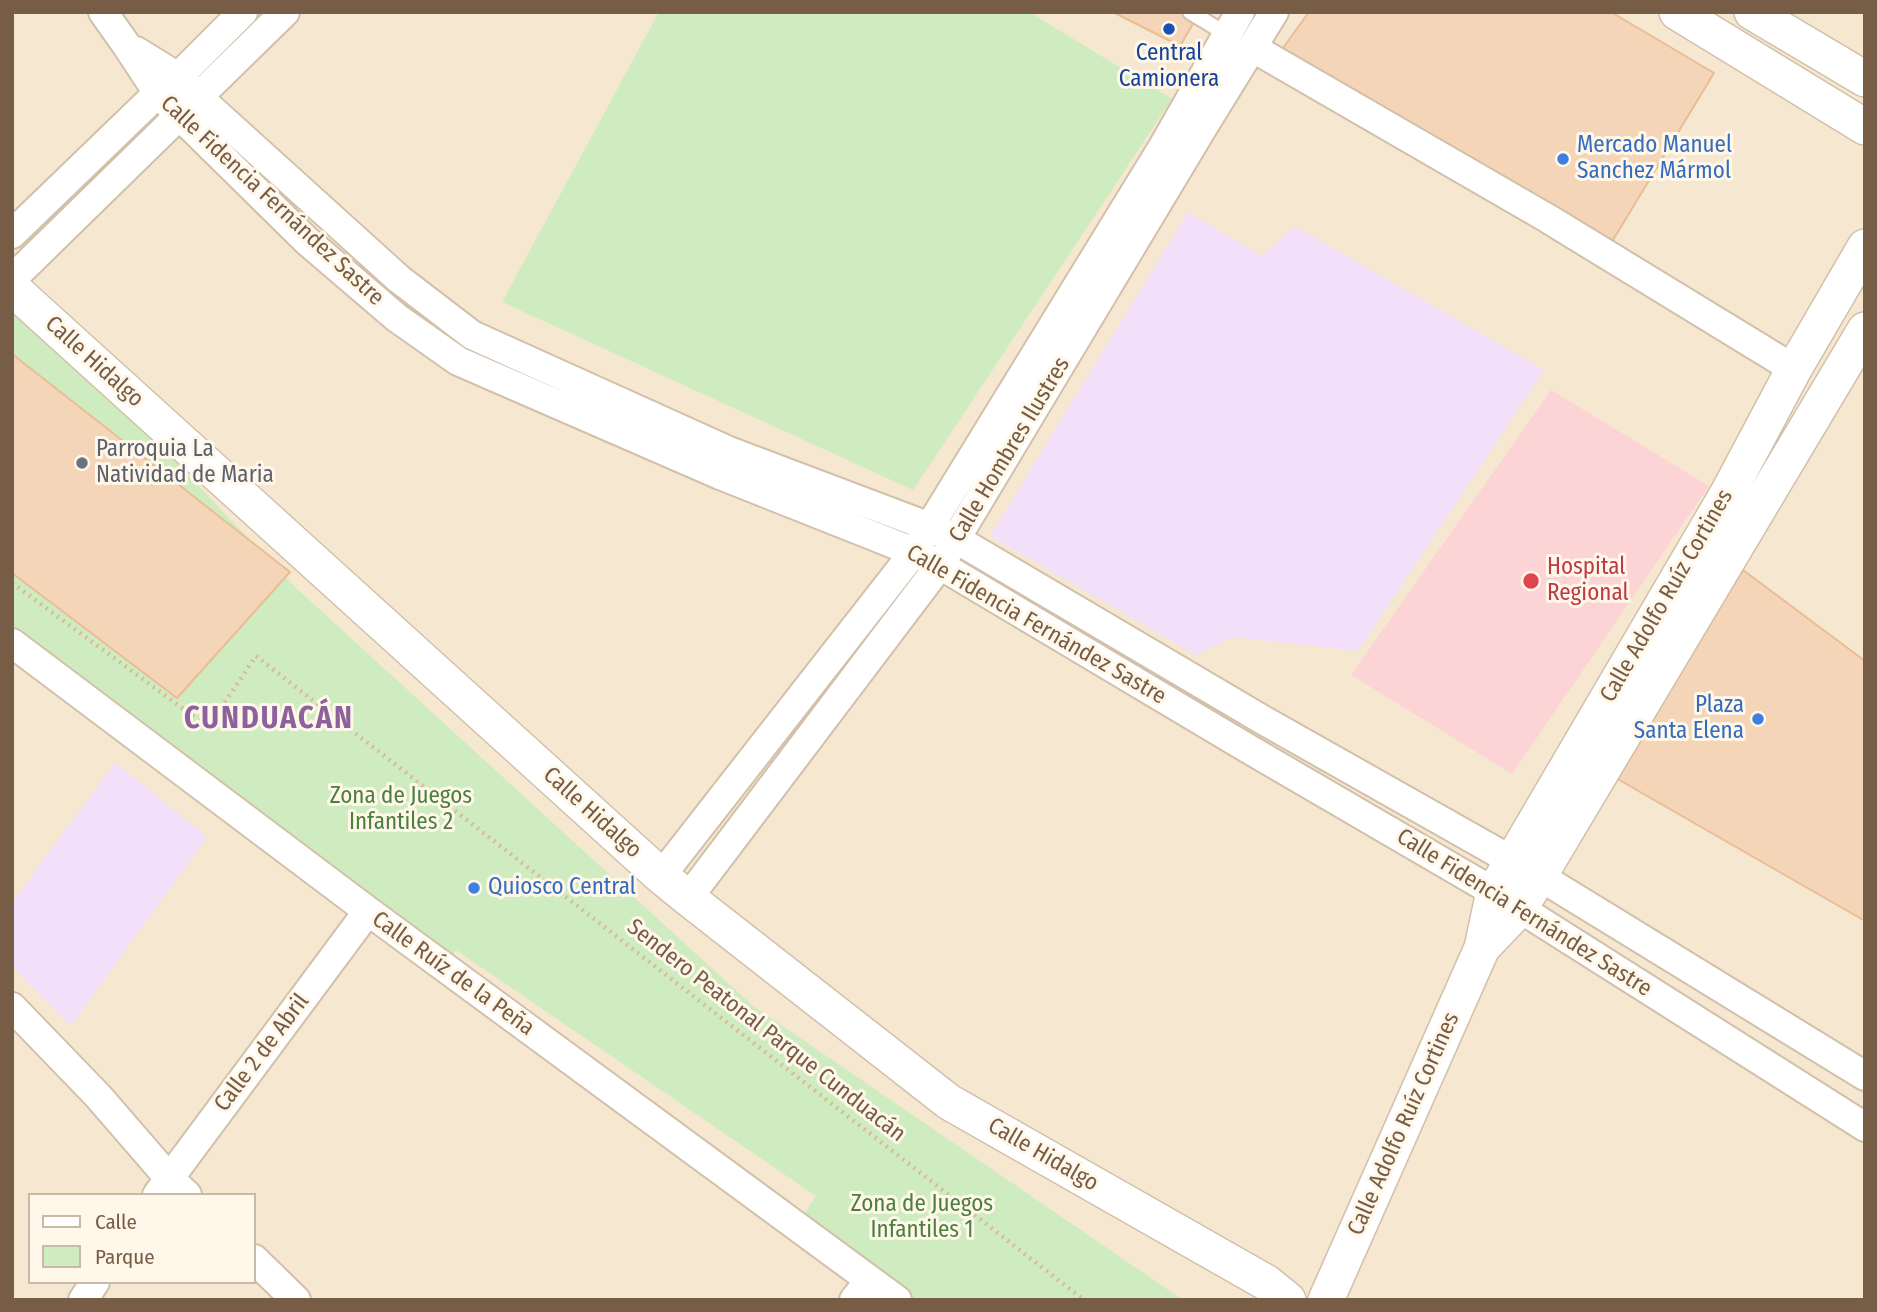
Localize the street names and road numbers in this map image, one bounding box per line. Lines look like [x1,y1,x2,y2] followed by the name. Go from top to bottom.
[155,90,389,312] street label: Calle Fidencia Fernández Sastre
[39,311,149,413] street label: Calle Hidalgo
[944,352,1076,548] street label: Calle Hombres Ilustres
[1595,485,1739,707] street label: Calle Adolfo Ruíz Cortines
[901,539,1171,711] street label: Calle Fidencia Fernández Sastre
[537,762,647,864] street label: Calle Hidalgo
[1391,823,1657,1003] street label: Calle Fidencia Fernández Sastre
[366,906,540,1042] street label: Calle Ruíz de la Peña
[621,914,911,1148] street label: Sendero Peatonal Parque Cunduacán
[209,989,315,1117] street label: Calle 2 de Abril
[1342,1008,1466,1240] street label: Calle Adolfo Ruíz Cortines
[983,1112,1103,1198] street label: Calle Hidalgo

